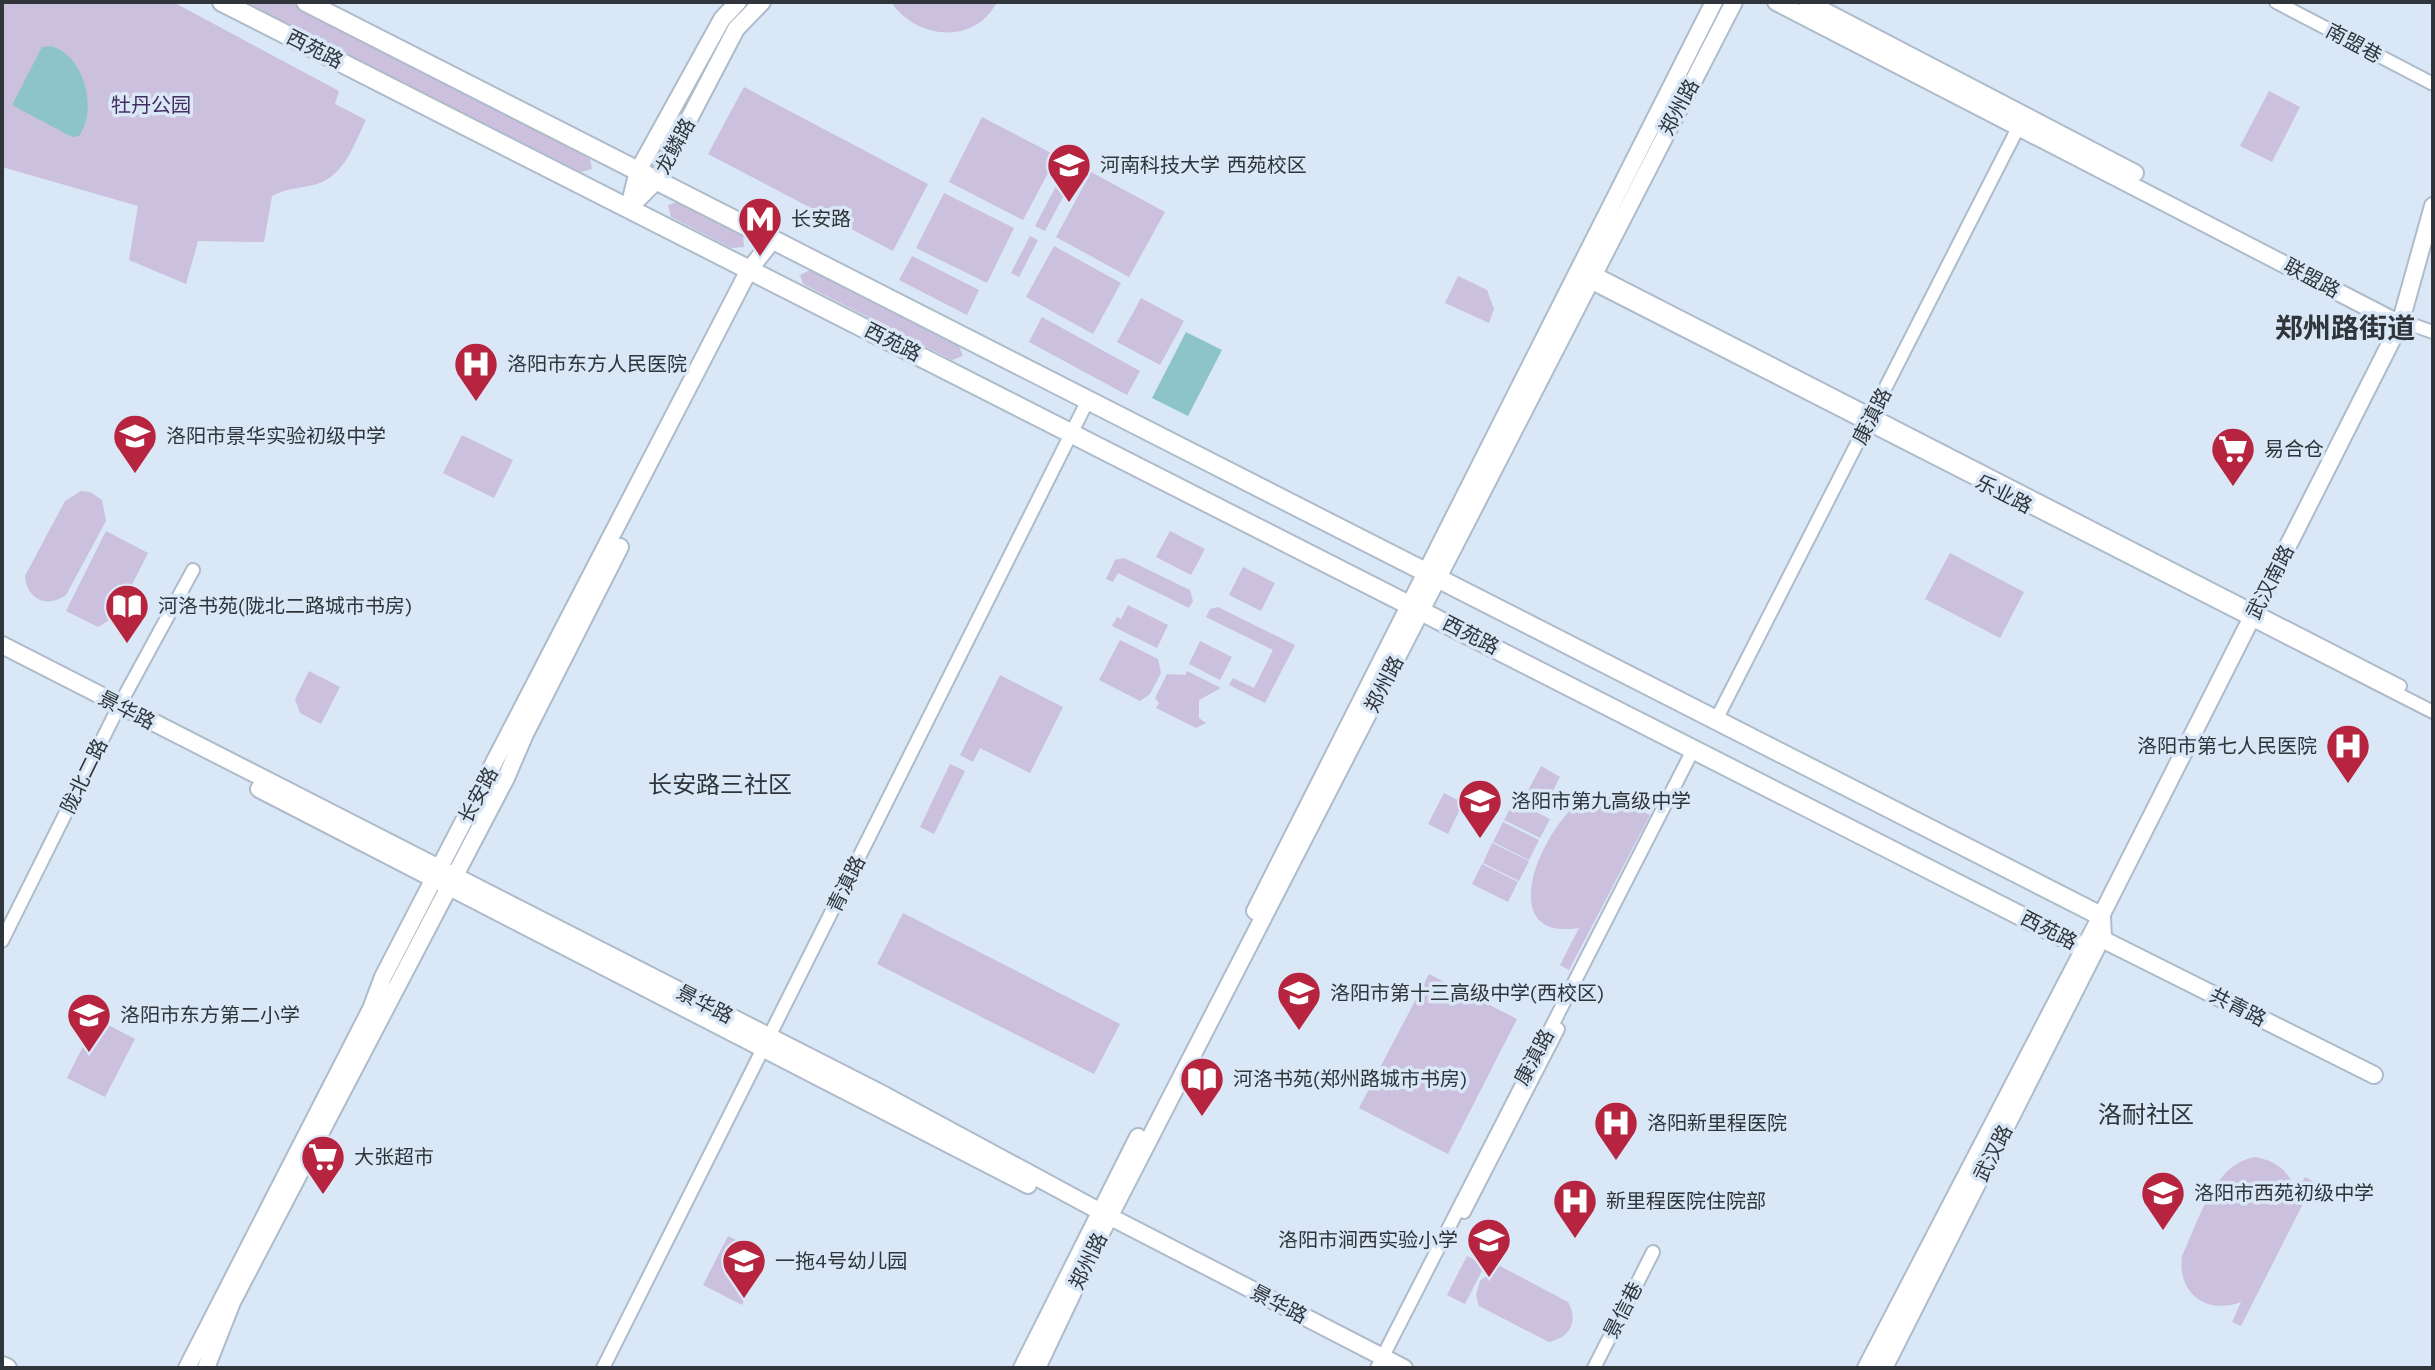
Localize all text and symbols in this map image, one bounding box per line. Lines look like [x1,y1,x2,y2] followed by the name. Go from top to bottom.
[2322,18,2386,68] street label: 南盟巷
[283,25,347,73] street label: 西苑路
[1654,75,1704,139] street label: 郑州路
[111,93,191,117] park label: 牡丹公园
[650,114,700,178] street label: 龙鳞路
[1045,141,1093,204] school or university icon: 河南科技大学 西苑校区
[1100,153,1307,177] place label: 河南科技大学 西苑校区
[736,195,784,258] metro station icon: 长安路
[791,207,851,231] place label: 长安路
[2280,253,2344,303] street label: 联盟路
[2275,312,2415,345] district label: 郑州路街道
[861,318,925,366] street label: 西苑路
[452,340,500,403] hospital icon: 洛阳市东方人民医院
[507,352,687,376] place label: 洛阳市东方人民医院
[1848,384,1896,448] street label: 康滇路
[111,412,159,475] school or university icon: 洛阳市景华实验初级中学
[166,424,386,448] place label: 洛阳市景华实验初级中学
[2209,425,2257,488] supermarket icon: 易合仓
[2264,437,2324,461] place label: 易合仓
[1972,470,2036,518] street label: 乐业路
[2241,541,2299,623] street label: 武汉南路
[103,582,151,645] library icon: 河洛书苑(陇北二路城市书房)
[158,594,412,618] place label: 河洛书苑(陇北二路城市书房)
[1439,611,1503,659] street label: 西苑路
[1360,652,1408,716] street label: 郑州路
[95,686,159,734] street label: 景华路
[2324,722,2372,785] hospital icon: 洛阳市第七人民医院
[2137,734,2317,758] place label: 洛阳市第七人民医院
[56,735,112,817] street label: 陇北二路
[453,763,503,827] street label: 长安路
[648,771,792,799] district label: 长安路三社区
[1456,777,1504,840] school or university icon: 洛阳市第九高级中学
[1511,789,1691,813] place label: 洛阳市第九高级中学
[822,852,870,916] street label: 青滇路
[2017,906,2081,954] street label: 西苑路
[1275,969,1323,1032] school or university icon: 洛阳市第十三高级中学(西校区)
[673,980,737,1028] street label: 景华路
[1330,981,1604,1005] place label: 洛阳市第十三高级中学(西校区)
[2206,983,2270,1031] street label: 共青路
[65,991,113,1054] school or university icon: 洛阳市东方第二小学
[120,1003,300,1027] place label: 洛阳市东方第二小学
[1509,1025,1559,1089] street label: 康滇路
[1178,1055,1226,1118] library icon: 河洛书苑(郑州路城市书房)
[1233,1067,1467,1091] place label: 河洛书苑(郑州路城市书房)
[1592,1099,1640,1162] hospital icon: 洛阳新里程医院
[2098,1101,2194,1129] district label: 洛耐社区
[1647,1111,1787,1135] place label: 洛阳新里程医院
[1969,1121,2017,1185] street label: 武汉路
[299,1133,347,1196] supermarket icon: 大张超市
[354,1145,434,1169] place label: 大张超市
[2139,1169,2187,1232] school or university icon: 洛阳市西苑初级中学
[1551,1177,1599,1240] hospital icon: 新里程医院住院部
[2194,1181,2374,1205] place label: 洛阳市西苑初级中学
[1606,1189,1766,1213] place label: 新里程医院住院部
[1465,1216,1513,1279] school or university icon: 洛阳市涧西实验小学
[1278,1228,1458,1252] place label: 洛阳市涧西实验小学
[1064,1229,1112,1293] street label: 郑州路
[720,1237,768,1300] school or university icon: 一拖4号幼儿园
[775,1249,907,1273] place label: 一拖4号幼儿园
[1599,1278,1647,1342] street label: 景信巷
[1247,1280,1311,1328] street label: 景华路

